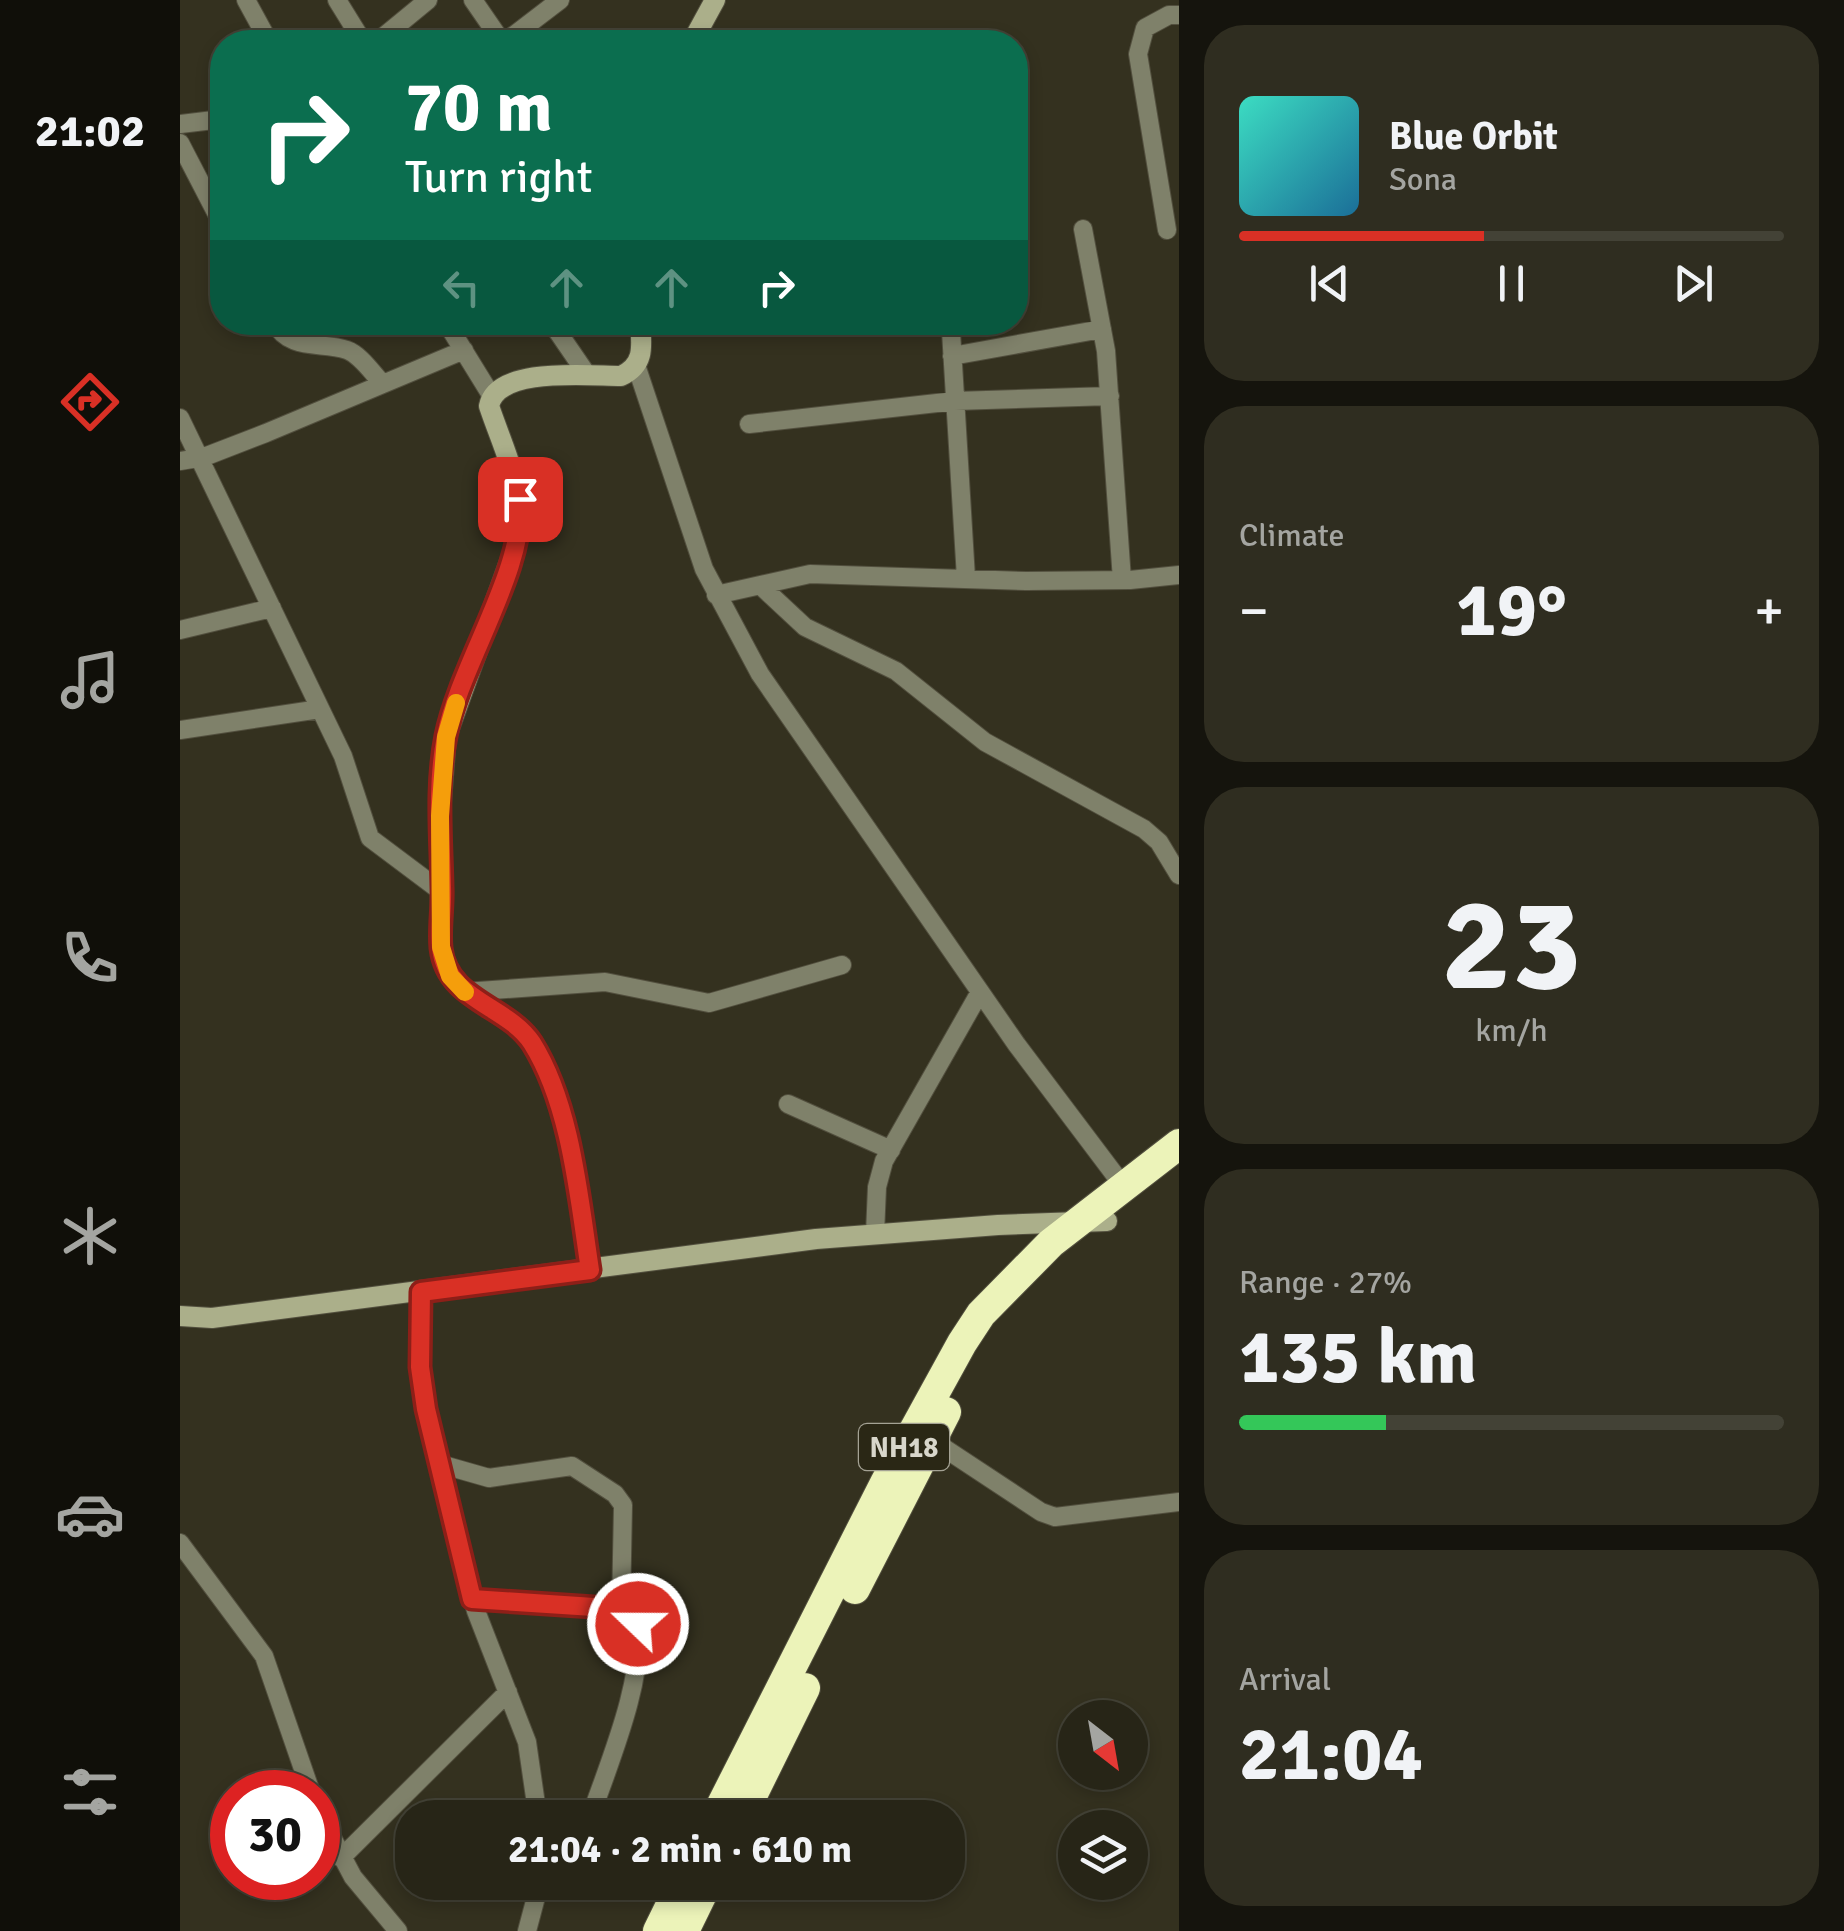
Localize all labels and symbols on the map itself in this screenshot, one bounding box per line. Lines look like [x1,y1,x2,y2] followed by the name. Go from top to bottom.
[478,457,563,542] pin
[859,1424,949,1470] road number: NH18
[586,1572,690,1676] position arrow
[1058,1700,1148,1790] north arrow
[210,1770,340,1900] speed limit sign: 30

